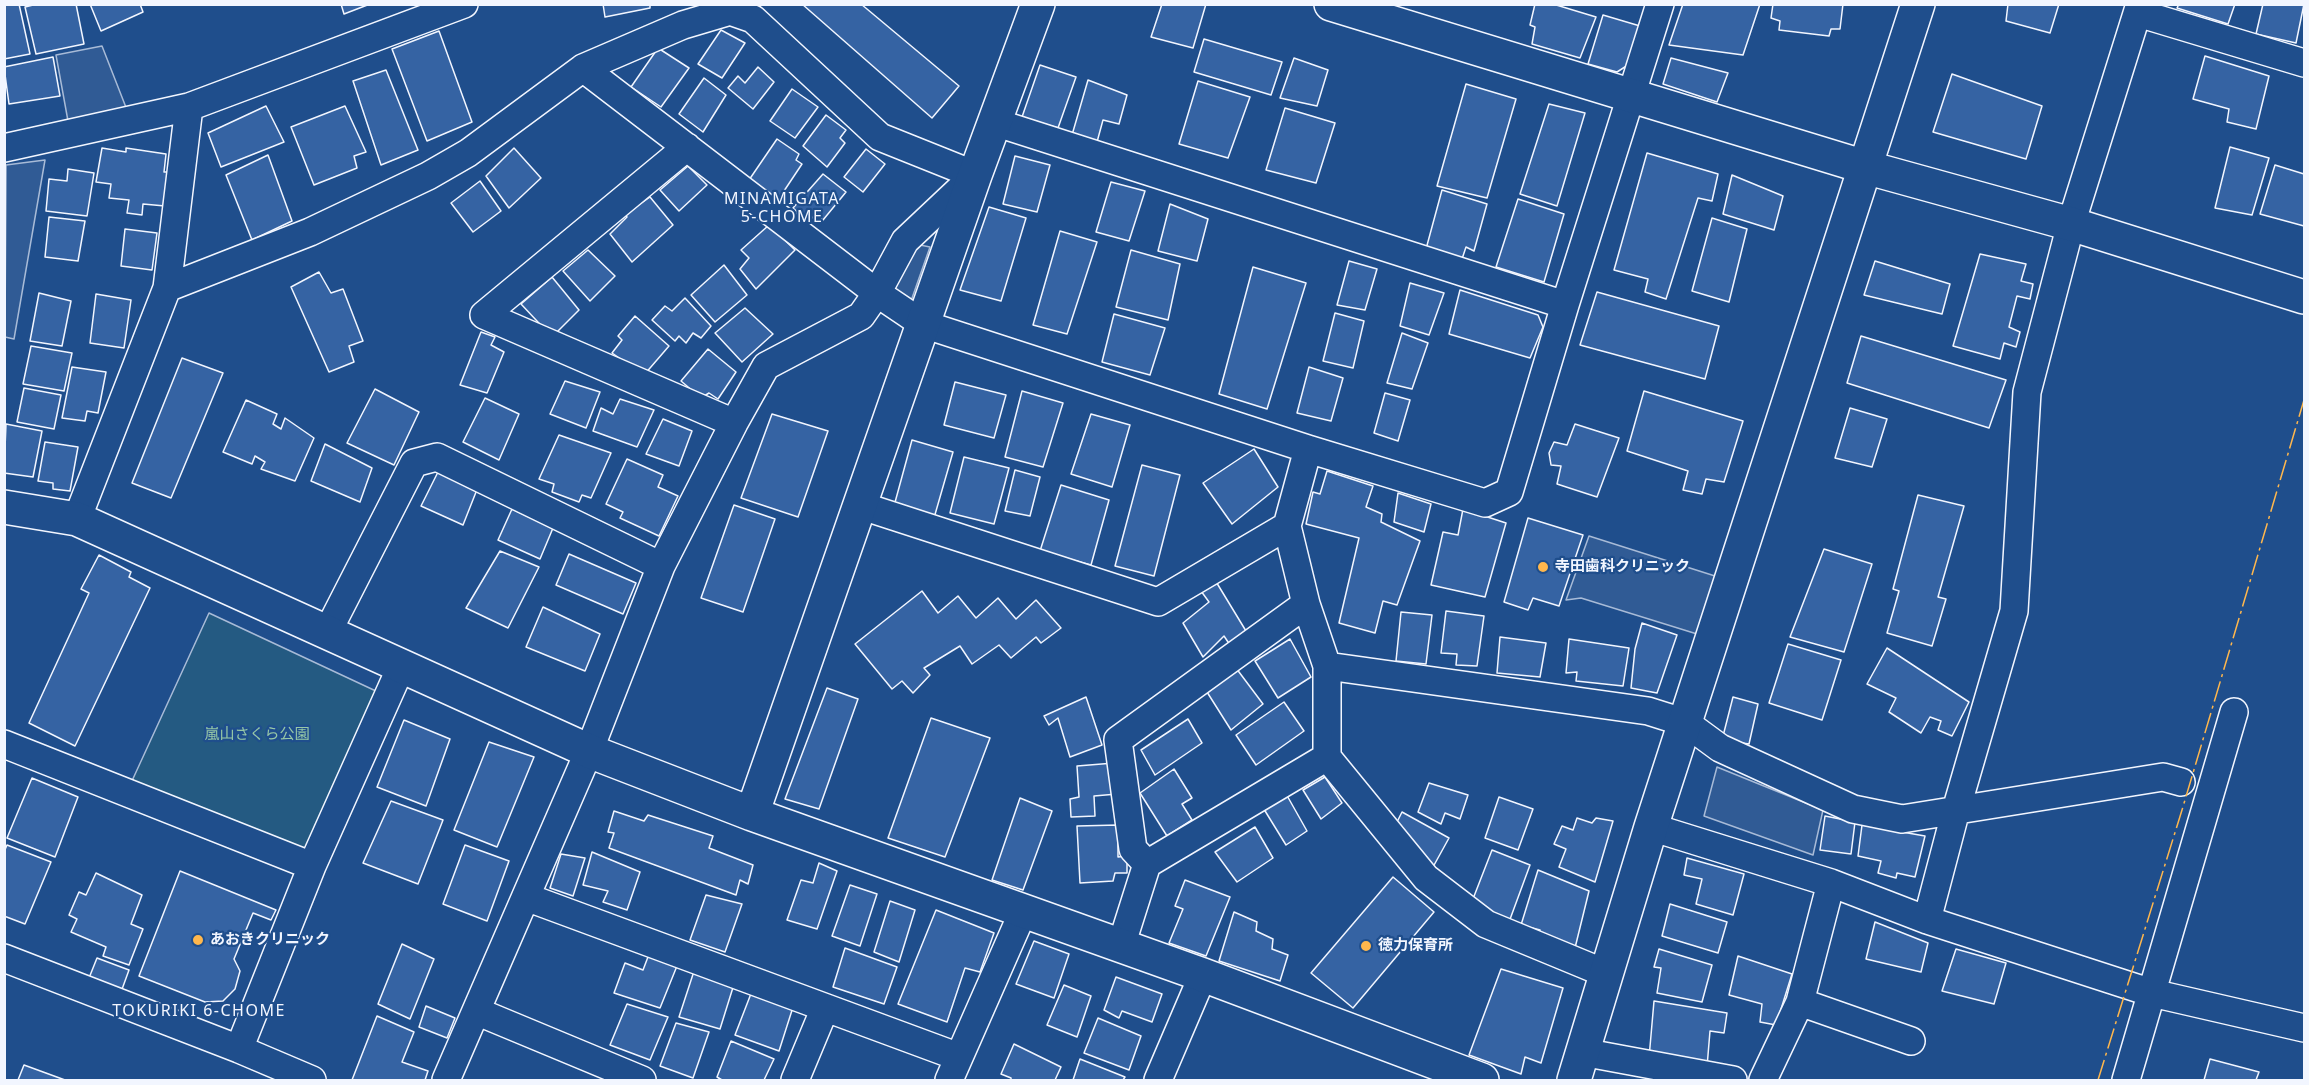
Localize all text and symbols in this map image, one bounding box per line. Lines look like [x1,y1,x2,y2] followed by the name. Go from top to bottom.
[724,189,840,227] district label: MINAMIGATA 5-CHOME
[1555,558,1690,576] place label: 寺田歯科クリニック
[1536,560,1550,574] marker: 寺田歯科クリニック
[205,726,309,744] park label: 嵐山さくら公園
[210,931,330,949] place label: あおきクリニック
[191,933,205,947] marker: あおきクリニック
[1378,937,1453,955] place label: 徳力保育所
[1359,939,1373,953] marker: 徳力保育所
[112,1001,286,1021] district label: TOKURIKI 6-CHOME

